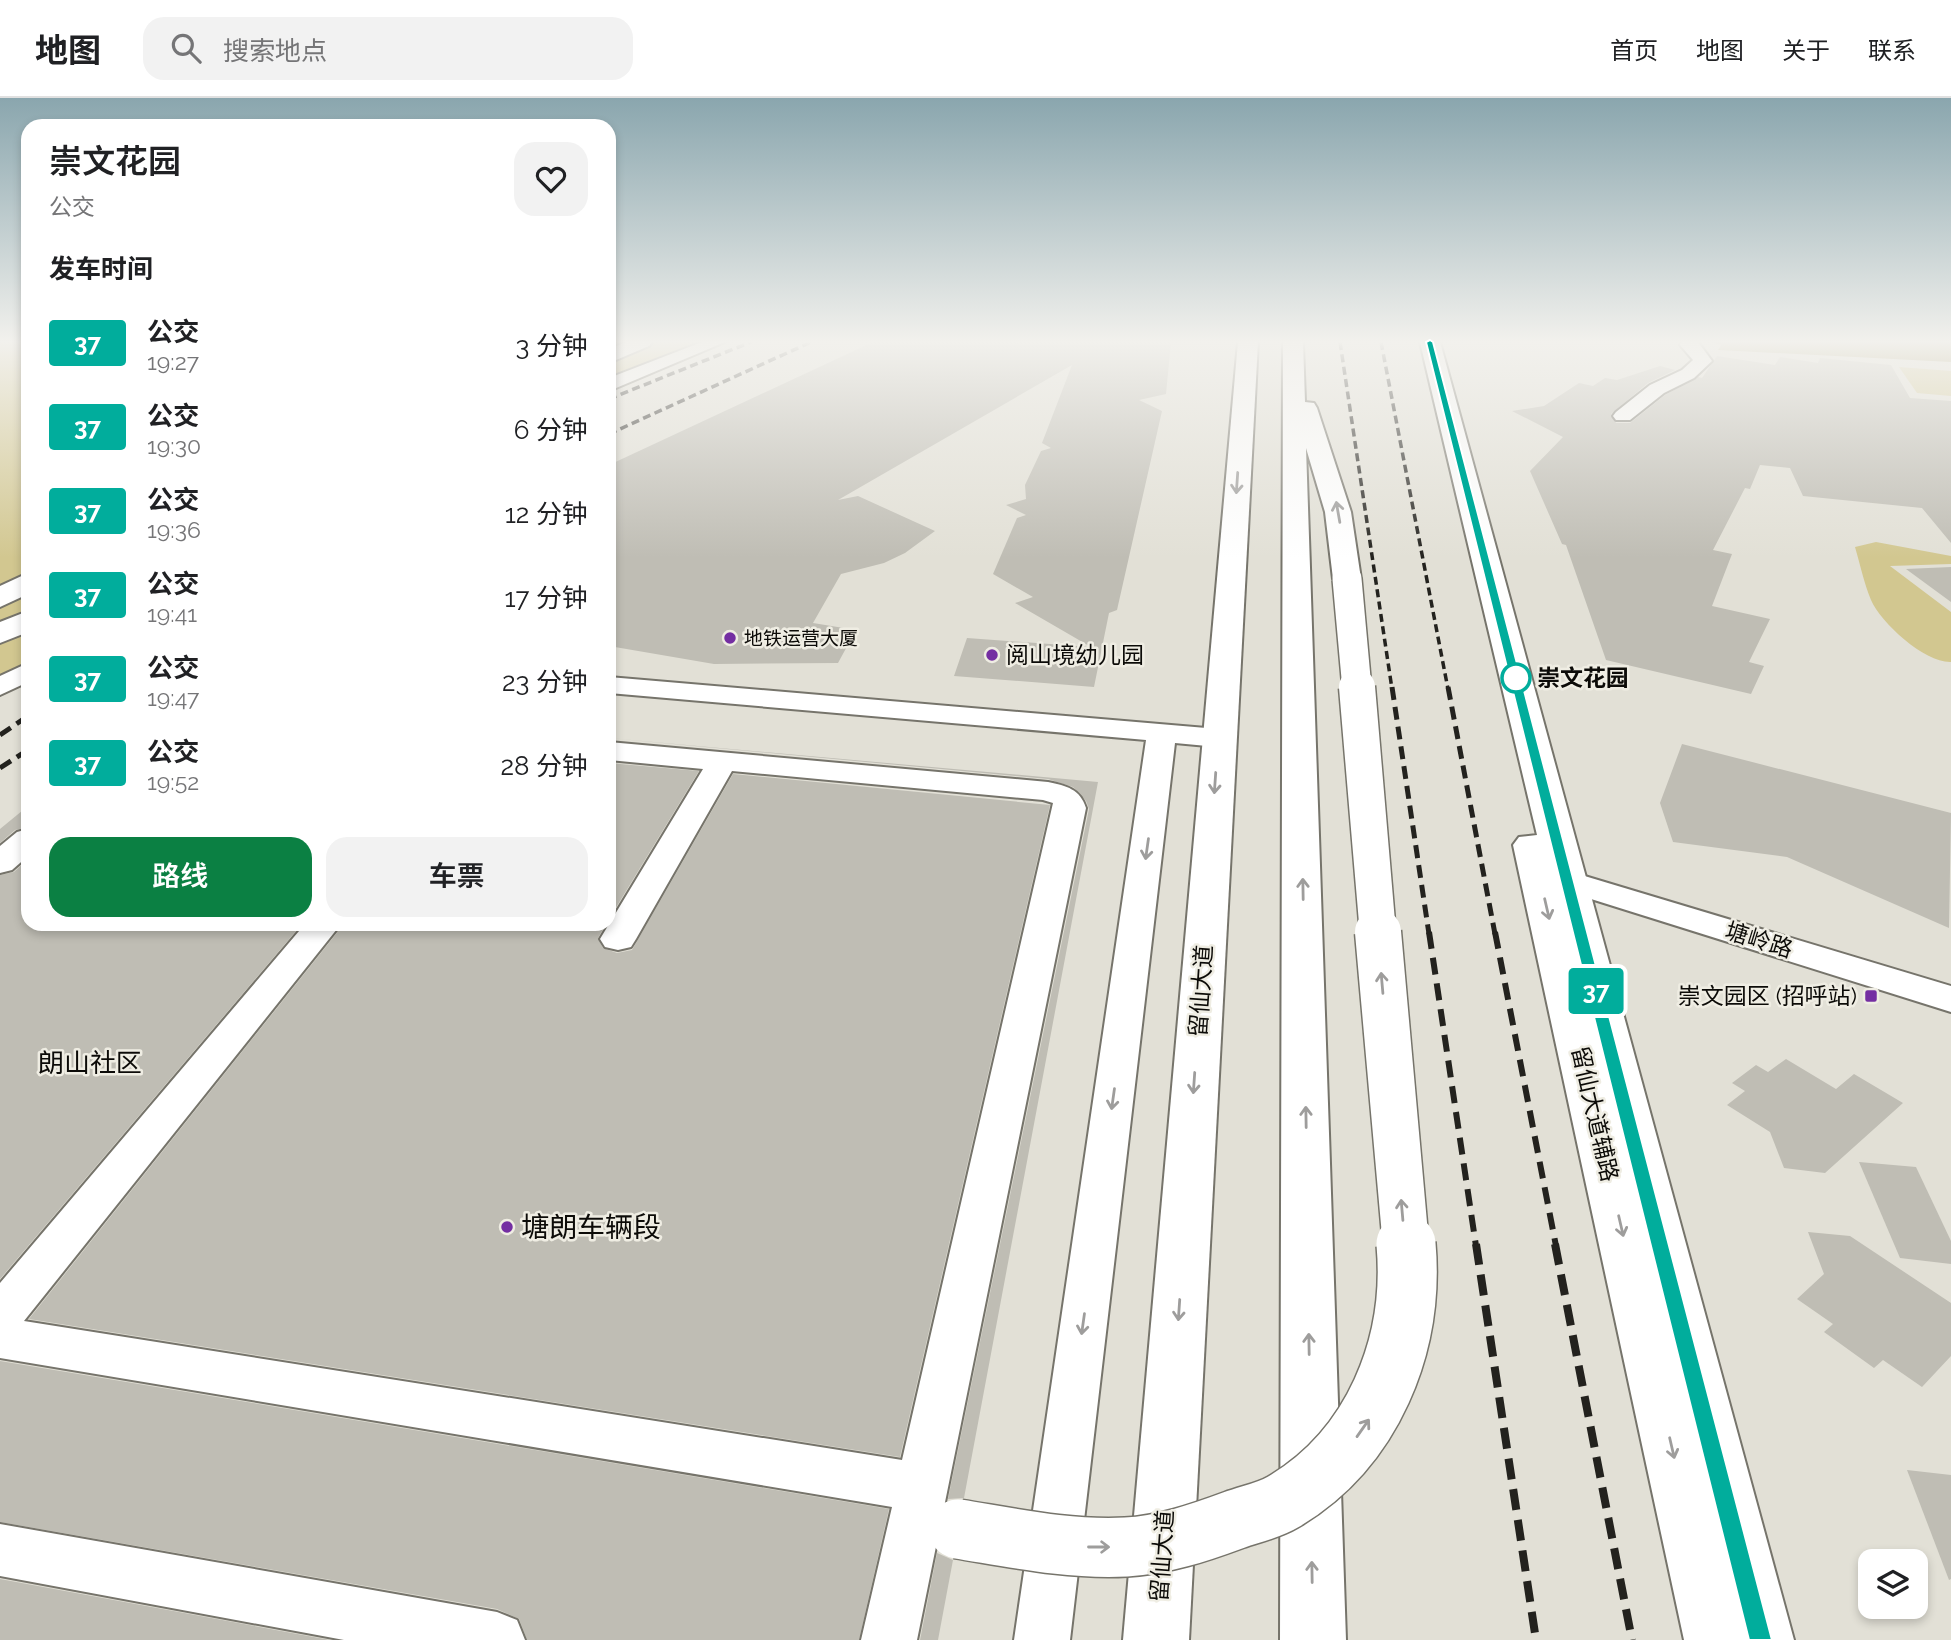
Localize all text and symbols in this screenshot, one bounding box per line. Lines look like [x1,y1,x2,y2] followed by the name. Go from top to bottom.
[143,17,633,80] search box
[167,29,205,67] icon: search
[35,31,101,70] text: 地图
[223,36,327,66] text: 搜索地点
[1610,36,1658,65] text: 首页
[1696,36,1744,65] text: 地图
[1782,36,1830,65] text: 关于
[1868,36,1916,65] text: 联系
[49,142,181,181] text: 崇文花园
[514,142,588,216] button: heart
[49,193,95,220] text: 公交
[49,254,153,284] text: 发车时间
[147,317,199,347] text: 公交
[74,328,101,357] text: 37
[515,331,588,361] text: 3 分钟
[147,348,199,375] text: 19:27
[147,401,199,431] text: 公交
[74,412,101,441] text: 37
[514,415,588,445] text: 6 分钟
[147,432,201,459] text: 19:30
[1230,471,1243,494] one-way arrow
[147,485,199,515] text: 公交
[74,496,101,525] text: 37
[505,499,588,529] text: 12 分钟
[1330,501,1344,524] one-way arrow
[147,516,201,543] text: 19:36
[147,569,199,599] text: 公交
[74,580,101,609] text: 37
[504,583,588,613] text: 17 分钟
[147,600,197,627] text: 19:41
[744,627,858,649] place label: 地铁运营大厦
[722,630,738,646] marker: 地铁运营大厦
[1006,641,1144,668] place label: 阅山境幼儿园
[984,647,1000,663] marker: 阅山境幼儿园
[147,653,199,683] text: 公交
[1501,663,1531,693] marker: 崇文花园
[74,664,101,693] text: 37
[1537,664,1629,691] place label: 崇文花园
[502,667,588,697] text: 23 分钟
[147,684,199,711] text: 19:47
[147,737,199,767] text: 公交
[74,748,101,777] text: 37
[500,751,588,781] text: 28 分钟
[147,768,199,795] text: 19:52
[1208,771,1221,794] one-way arrow
[49,837,312,917] button: 路线
[326,837,588,917] button: 车票
[1140,837,1153,860] one-way arrow
[1296,878,1310,901] one-way arrow
[1541,897,1554,920] one-way arrow
[1722,917,1796,963] street label: 塘岭路
[1184,944,1217,1038] street label: 留仙大道
[1564,968,1628,1014] line badge: 37
[1375,973,1388,995] one-way arrow
[1583,976,1609,1005] text: 37
[1678,982,1857,1009] place label: 崇文园区 (招呼站)
[1863,988,1879,1004] marker: 崇文园区 (招呼站)
[1567,1044,1624,1184] street label: 留仙大道辅路
[38,1048,142,1078] district label: 朗山社区
[1188,1072,1201,1095] one-way arrow
[1107,1087,1120,1110] one-way arrow
[1299,1106,1313,1129] one-way arrow
[1395,1199,1408,1222] one-way arrow
[521,1211,661,1244] place label: 塘朗车辆段
[1615,1214,1628,1237] one-way arrow
[499,1219,515,1235] marker: 塘朗车辆段
[1172,1299,1185,1321] one-way arrow
[1077,1312,1090,1335] one-way arrow
[1302,1333,1316,1356] one-way arrow
[1355,1419,1370,1438] one-way arrow
[1666,1436,1680,1459] one-way arrow
[1145,1509,1178,1603] street label: 留仙大道
[1087,1540,1110,1554] one-way arrow
[1858,1549,1928,1619] map controls
[1858,1549,1928,1619] button: layers
[1305,1561,1319,1584] one-way arrow

